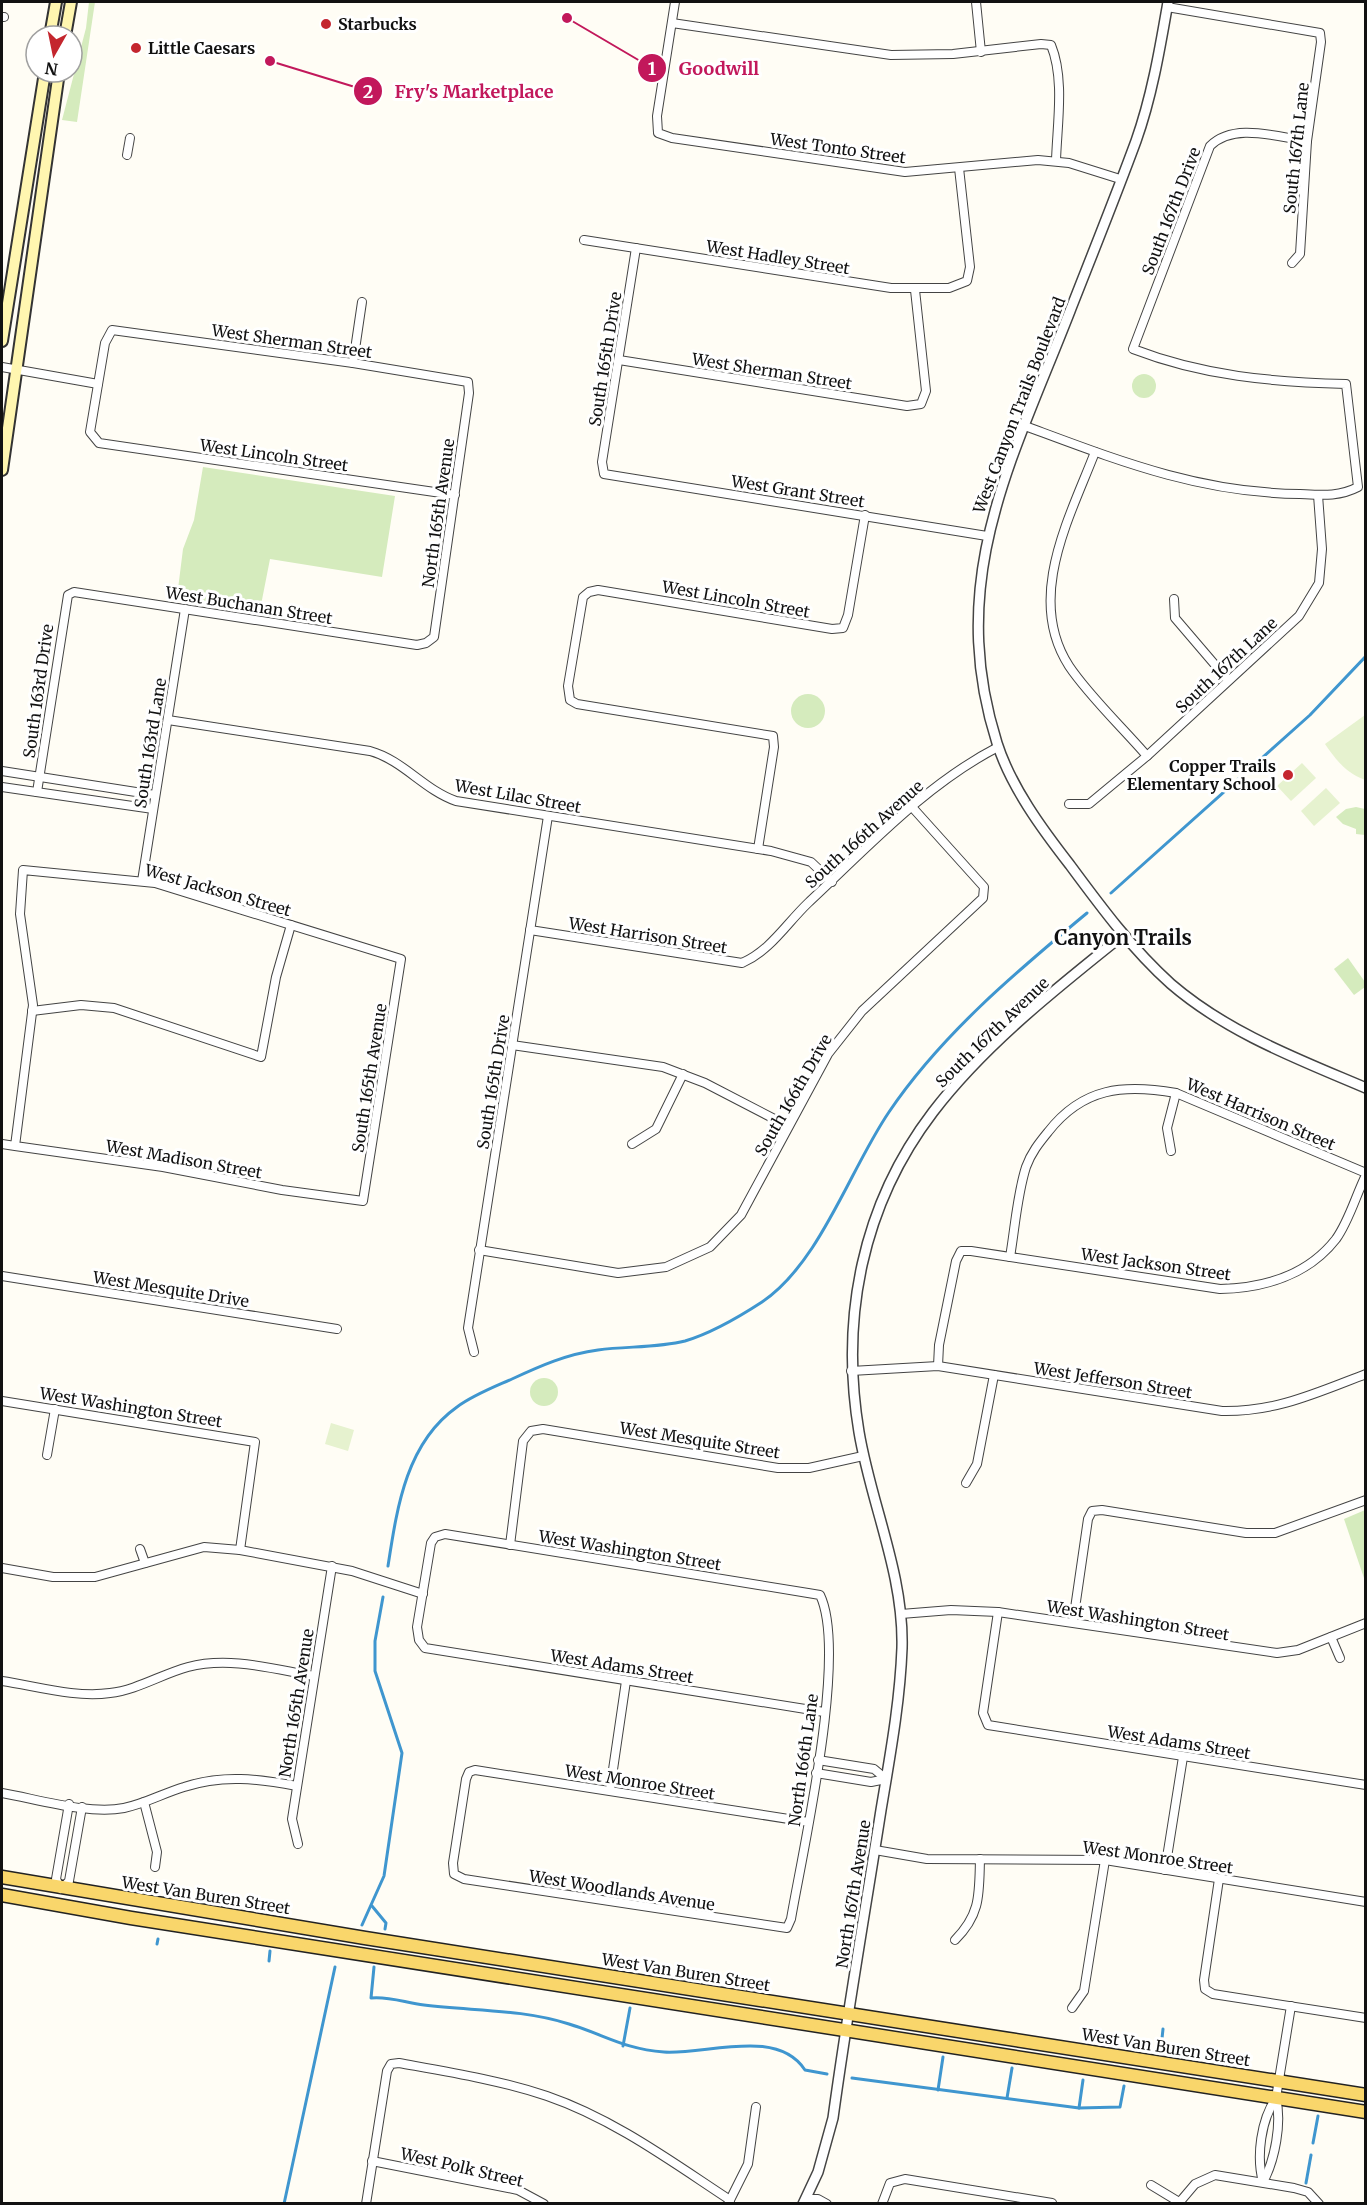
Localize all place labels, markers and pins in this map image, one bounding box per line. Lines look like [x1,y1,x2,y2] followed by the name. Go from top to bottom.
[338,14,417,34] place label: Starbucks
[319,17,333,31] marker: Starbucks
[148,38,255,58] place label: Little Caesars
[129,41,143,55] marker: Little Caesars
[637,50,771,86] callout: Goodwill
[353,73,566,109] callout: Fry's Marketplace
[1127,756,1276,794] place label: Copper Trails Elementary School
[1281,768,1295,782] marker: Copper Trails Elementary School

